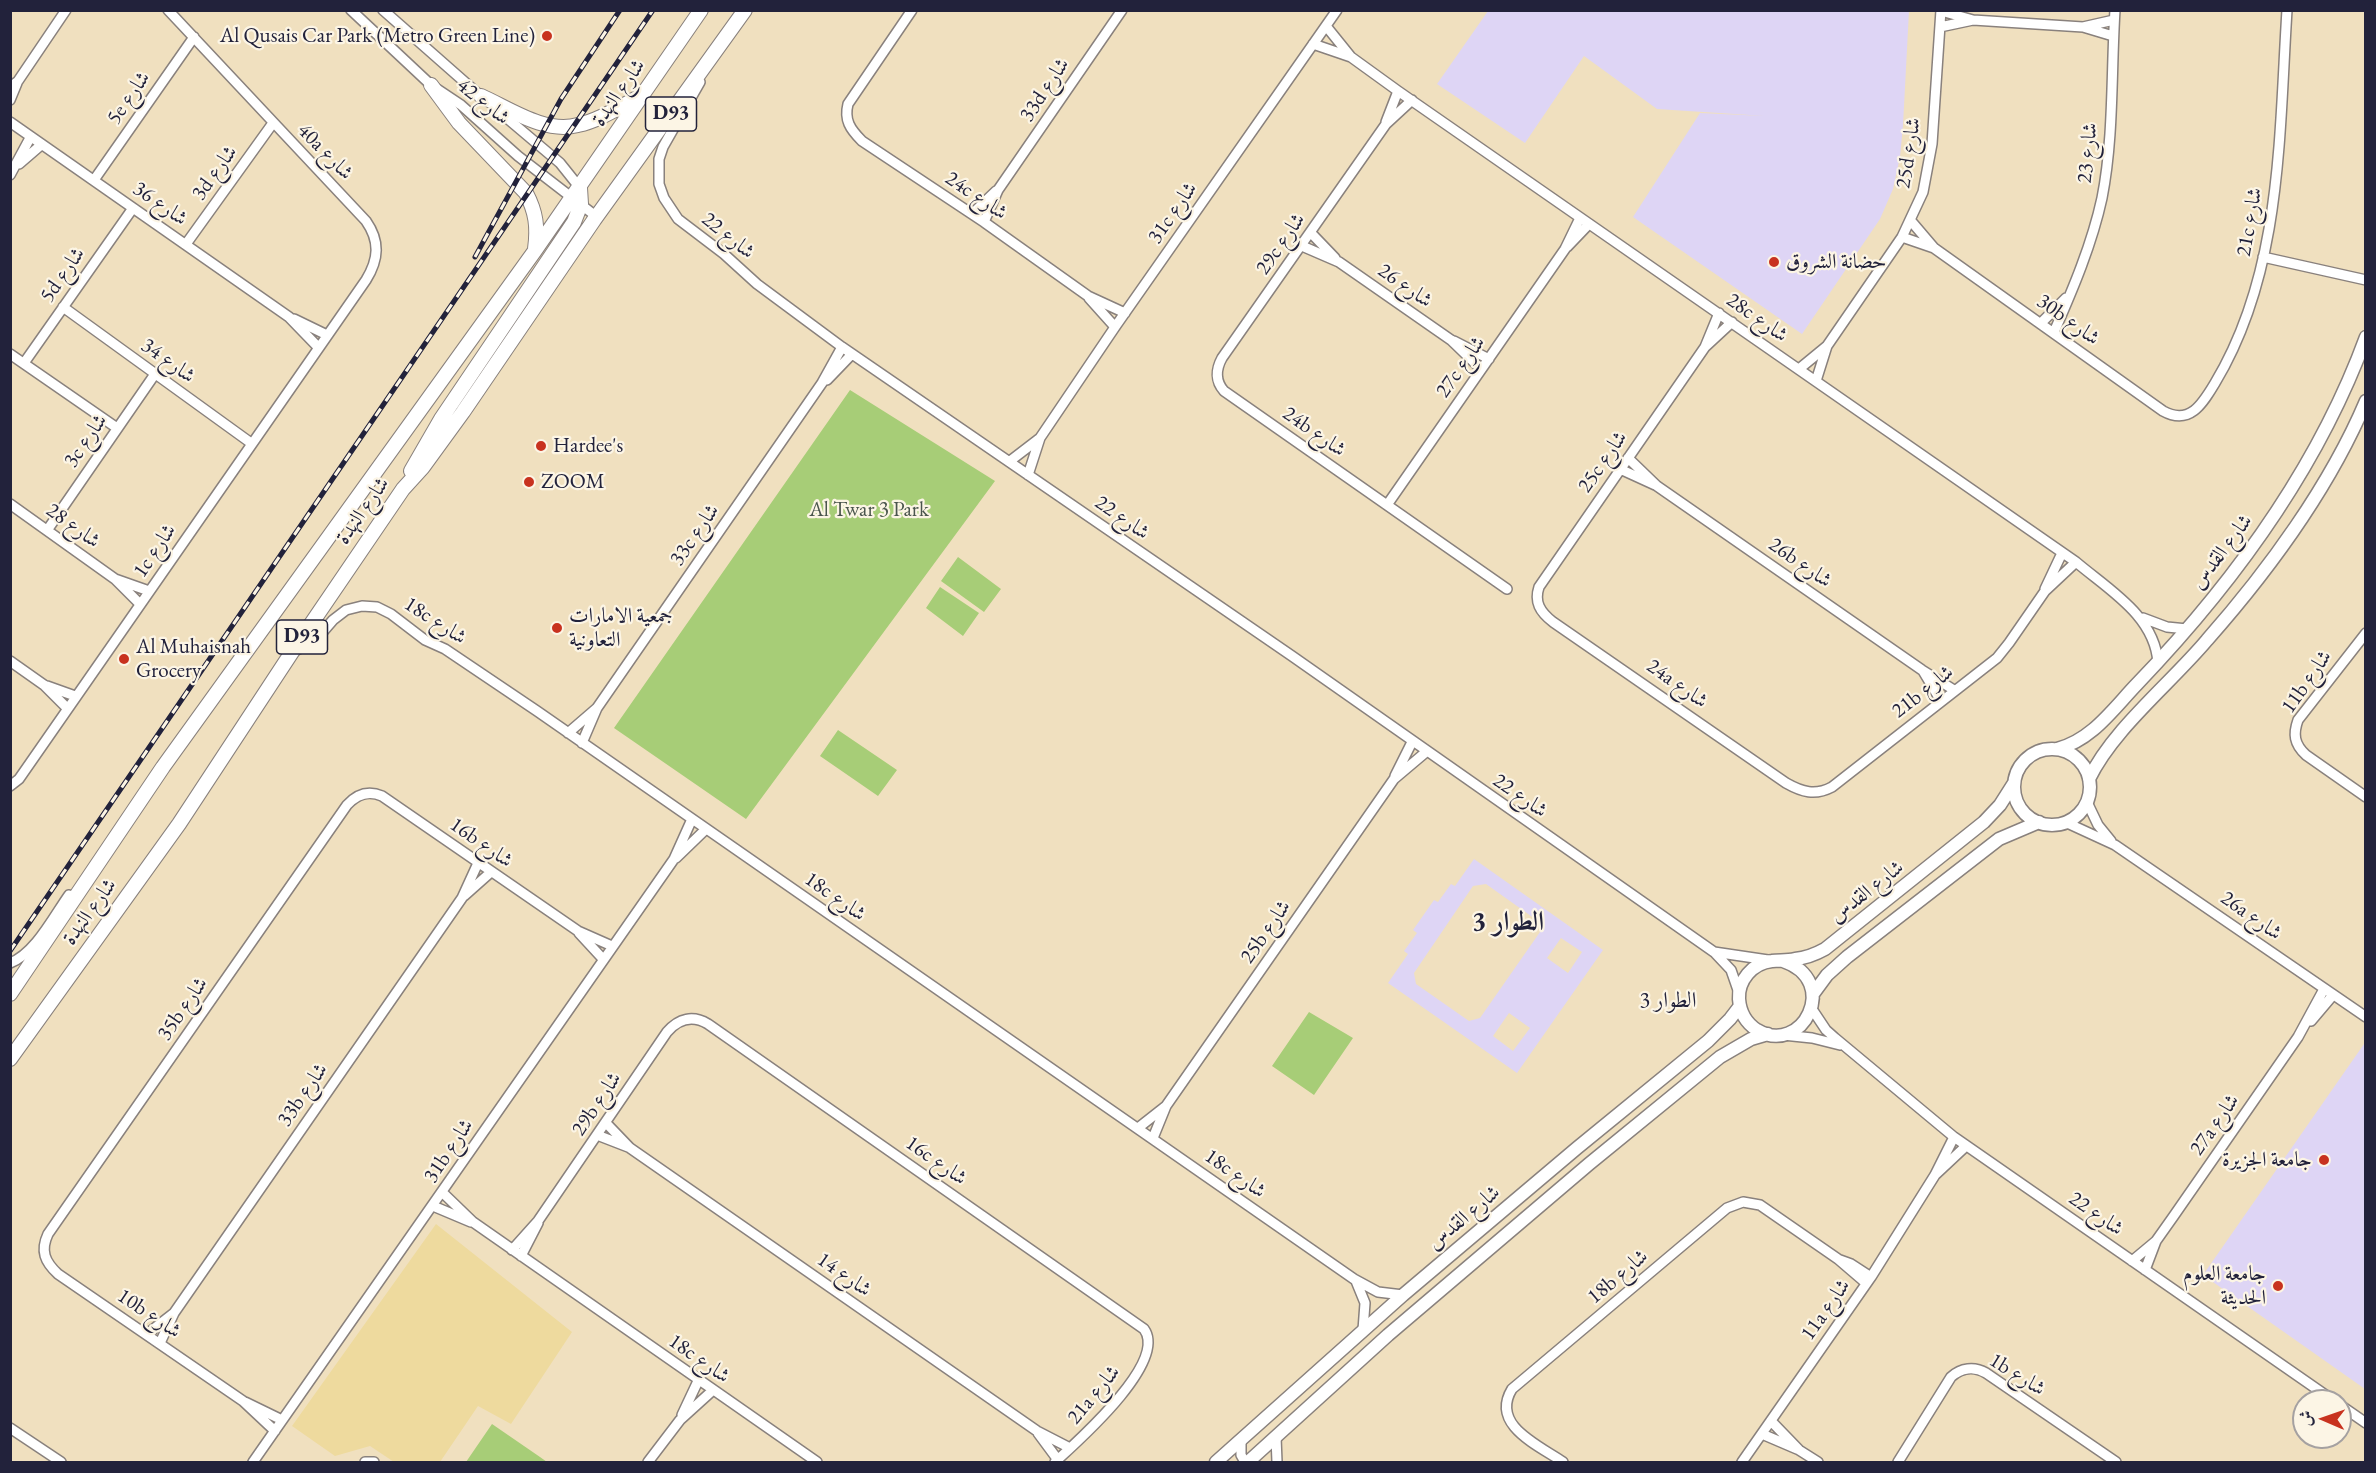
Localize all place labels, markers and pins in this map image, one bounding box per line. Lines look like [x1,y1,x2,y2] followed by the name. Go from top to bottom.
[220,23,535,49] place label: Al Qusais Car Park (Metro Green Line)
[540,29,554,43] marker: Al Qusais Car Park (Metro Green Line)
[1786,249,1887,275] place label: حضانة الشروق
[1767,255,1781,269] marker: حضانة الشروق
[553,433,623,459] place label: Hardee's
[534,439,548,453] marker: Hardee's
[541,469,605,495] place label: ZOOM
[522,475,536,489] marker: ZOOM
[569,603,673,653] place label: جمعية الامارات التعاونية
[550,621,564,635] marker: جمعية الامارات التعاونية
[136,634,251,684] place label: Al Muhaisnah Grocery
[117,652,131,666] marker: Al Muhaisnah Grocery
[2222,1147,2312,1173] place label: جامعة الجزيرة
[2317,1153,2331,1167] marker: جامعة الجزيرة
[2183,1261,2266,1311] place label: جامعة العلوم الحديثة
[2271,1279,2285,1293] marker: جامعة العلوم الحديثة

